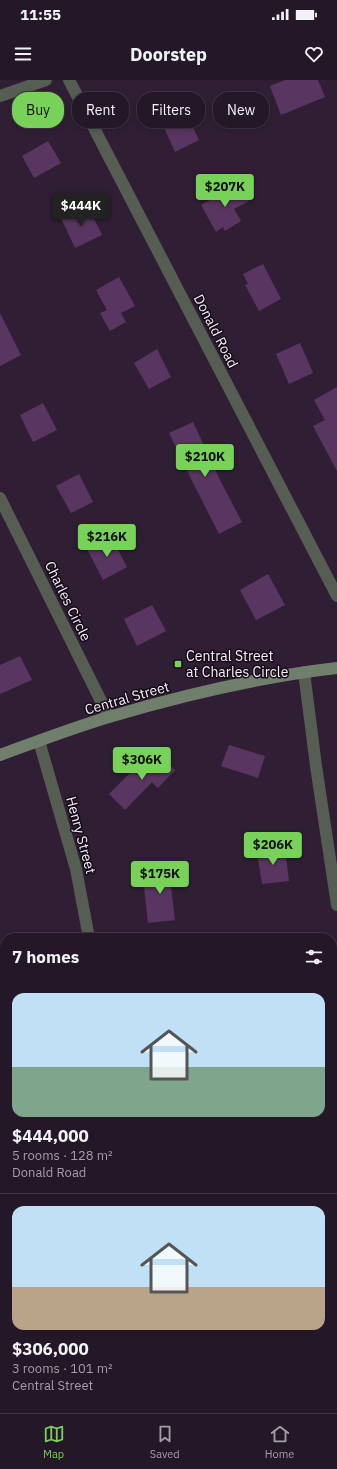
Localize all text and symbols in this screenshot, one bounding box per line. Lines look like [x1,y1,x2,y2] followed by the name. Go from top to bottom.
[20,5,61,24] text: 11:55
[12,43,34,65] icon: menu
[130,43,207,66] text: Doorstep
[303,43,325,65] icon: heart
[12,92,64,128] chip: Buy
[72,92,129,128] chip: Rent
[137,92,205,128] chip: Filters
[213,92,269,128] chip: New
[197,174,253,208] pin: $207K
[205,178,245,195] text: $207K
[53,193,109,227] pin: $444K
[61,197,101,214] text: $444K
[190,291,242,371] street label: Donald Road
[177,444,233,478] pin: $210K
[185,448,225,465] text: $210K
[79,524,135,558] pin: $216K
[87,528,127,545] text: $216K
[41,558,95,644] street label: Charles Circle
[186,647,289,681] place label: Central Street at Charles Circle
[173,659,183,669] marker: Central Street at Charles Circle
[83,677,172,719] street label: Central Street
[114,747,170,781] pin: $306K
[122,751,162,768] text: $306K
[62,794,100,876] street label: Henry Street
[245,832,301,866] pin: $206K
[253,836,293,853] text: $206K
[132,861,188,895] pin: $175K
[140,865,180,882] text: $175K
[12,946,79,968] text: 7 homes
[303,946,325,968] icon: filters
[133,1019,205,1091] icon: home
[12,1125,89,1147] text: $444,000
[12,1147,113,1164] text: 5 rooms · 128 m²
[12,1164,86,1181] text: Donald Road
[133,1232,205,1304] icon: home
[12,1338,89,1360] text: $306,000
[12,1360,113,1377] text: 3 rooms · 101 m²
[12,1377,93,1394] text: Central Street
[43,1423,65,1461] tab: Map
[150,1423,180,1461] tab: Saved
[265,1423,294,1461] tab: Home

